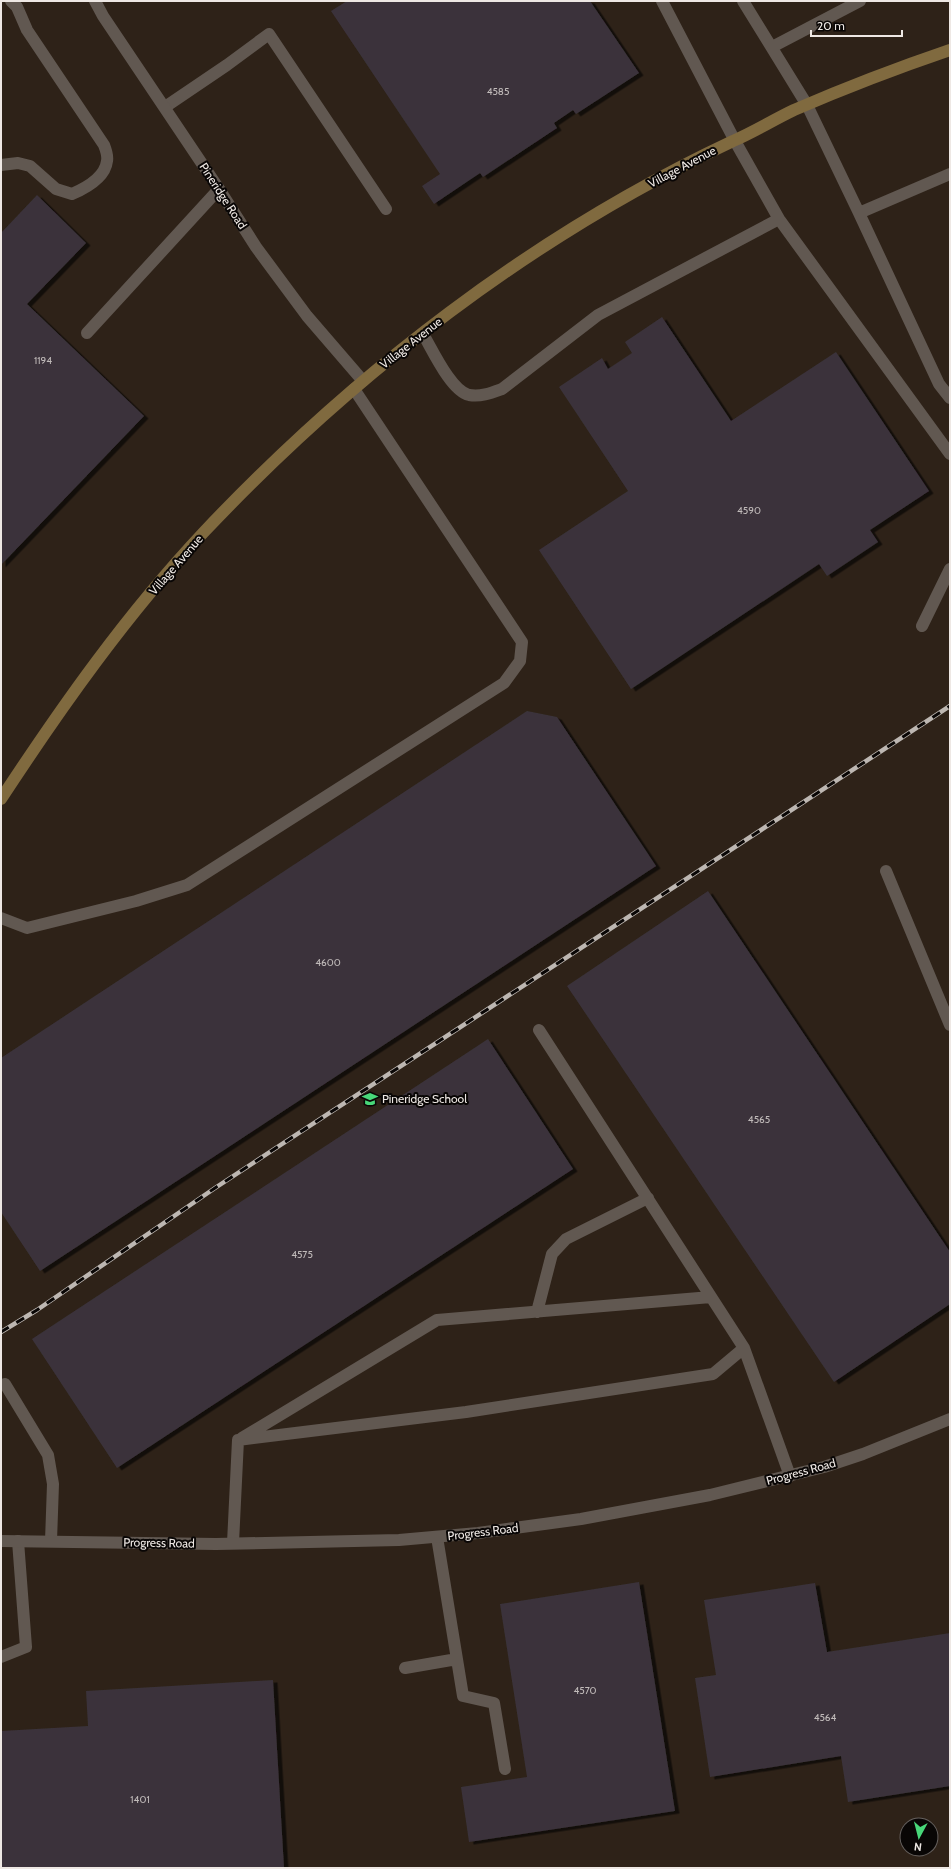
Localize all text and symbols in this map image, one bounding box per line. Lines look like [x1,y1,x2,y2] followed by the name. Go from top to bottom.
[811,12,902,38] scale bar
[817,18,845,33] text: 20 m
[487,85,509,98] house number: 4585
[645,142,718,191] street label: Village Avenue
[196,160,250,232] street label: Pineridge Road
[377,314,445,372] street label: Village Avenue
[34,354,52,367] house number: 1194
[737,504,761,517] house number: 4590
[145,532,206,598] street label: Village Avenue
[315,956,341,969] house number: 4600
[361,1090,379,1108] school or university icon: Pineridge School
[382,1091,467,1106] place label: Pineridge School
[748,1113,770,1126] house number: 4565
[291,1248,313,1261] house number: 4575
[764,1455,837,1488] street label: Progress Road
[447,1520,519,1543] street label: Progress Road
[123,1534,195,1551] street label: Progress Road
[573,1684,597,1697] house number: 4570
[814,1711,837,1724] house number: 4564
[130,1793,150,1806] house number: 1401
[899,1817,939,1857] north arrow
[913,1840,922,1854] text: N

